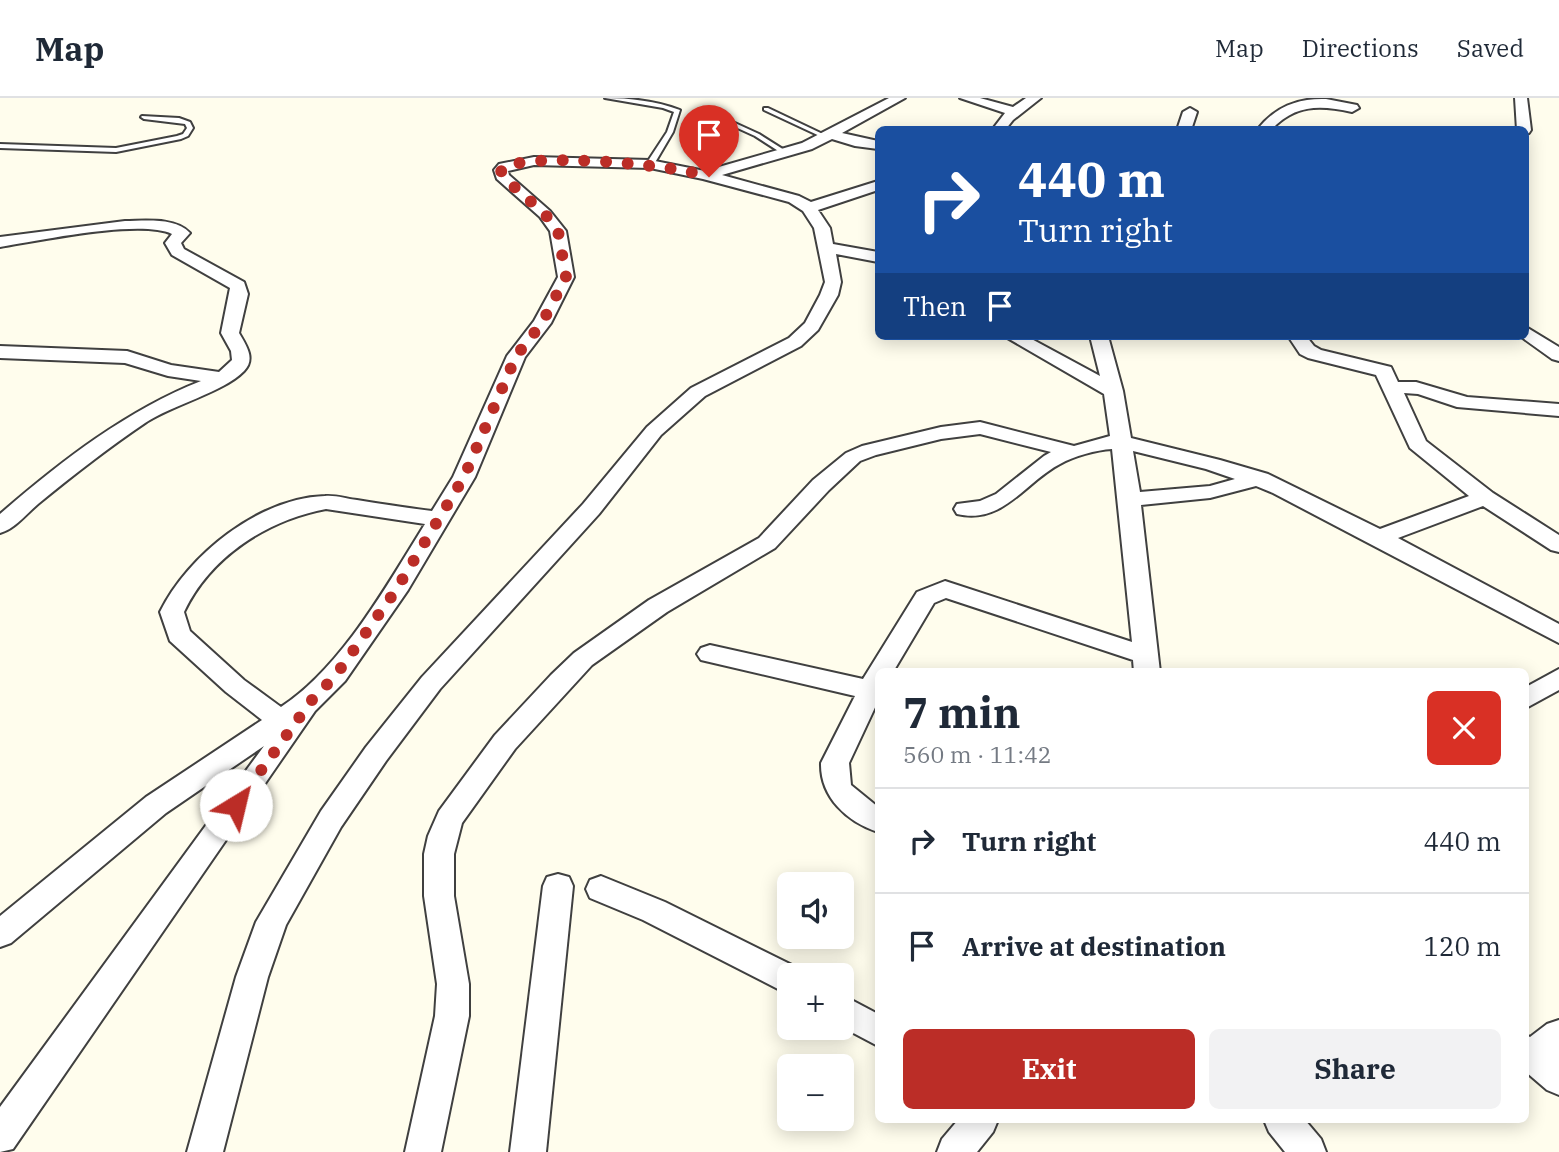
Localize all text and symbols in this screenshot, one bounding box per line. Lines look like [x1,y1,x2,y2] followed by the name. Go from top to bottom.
[35,27,104,70] text: Map
[1215,32,1264,64] text: Map
[1302,32,1419,64] text: Directions
[1457,32,1524,64] text: Saved
[679,105,739,177] pin
[690,116,728,154] icon: arrive
[1018,147,1165,210] text: 440 m
[903,154,994,245] icon: right
[1018,209,1173,251] text: Turn right
[981,287,1019,325] icon: arrive
[903,289,967,323] text: Then
[903,685,1021,740] text: 7 min
[1427,691,1501,765] button: close
[903,739,1052,769] text: 560 m · 11:42
[199,768,273,842] position arrow
[903,822,941,860] icon: right
[962,824,1096,858] text: Turn right
[1423,824,1501,858] text: 440 m
[777,872,854,1131] map controls
[777,872,854,949] button: sound
[903,927,941,965] icon: arrive
[962,929,1226,963] text: Arrive at destination
[1423,929,1501,963] text: 120 m
[777,963,854,1040] button: +
[903,1029,1195,1109] button: Exit
[1209,1029,1501,1109] button: Share
[777,1054,854,1131] button: −

